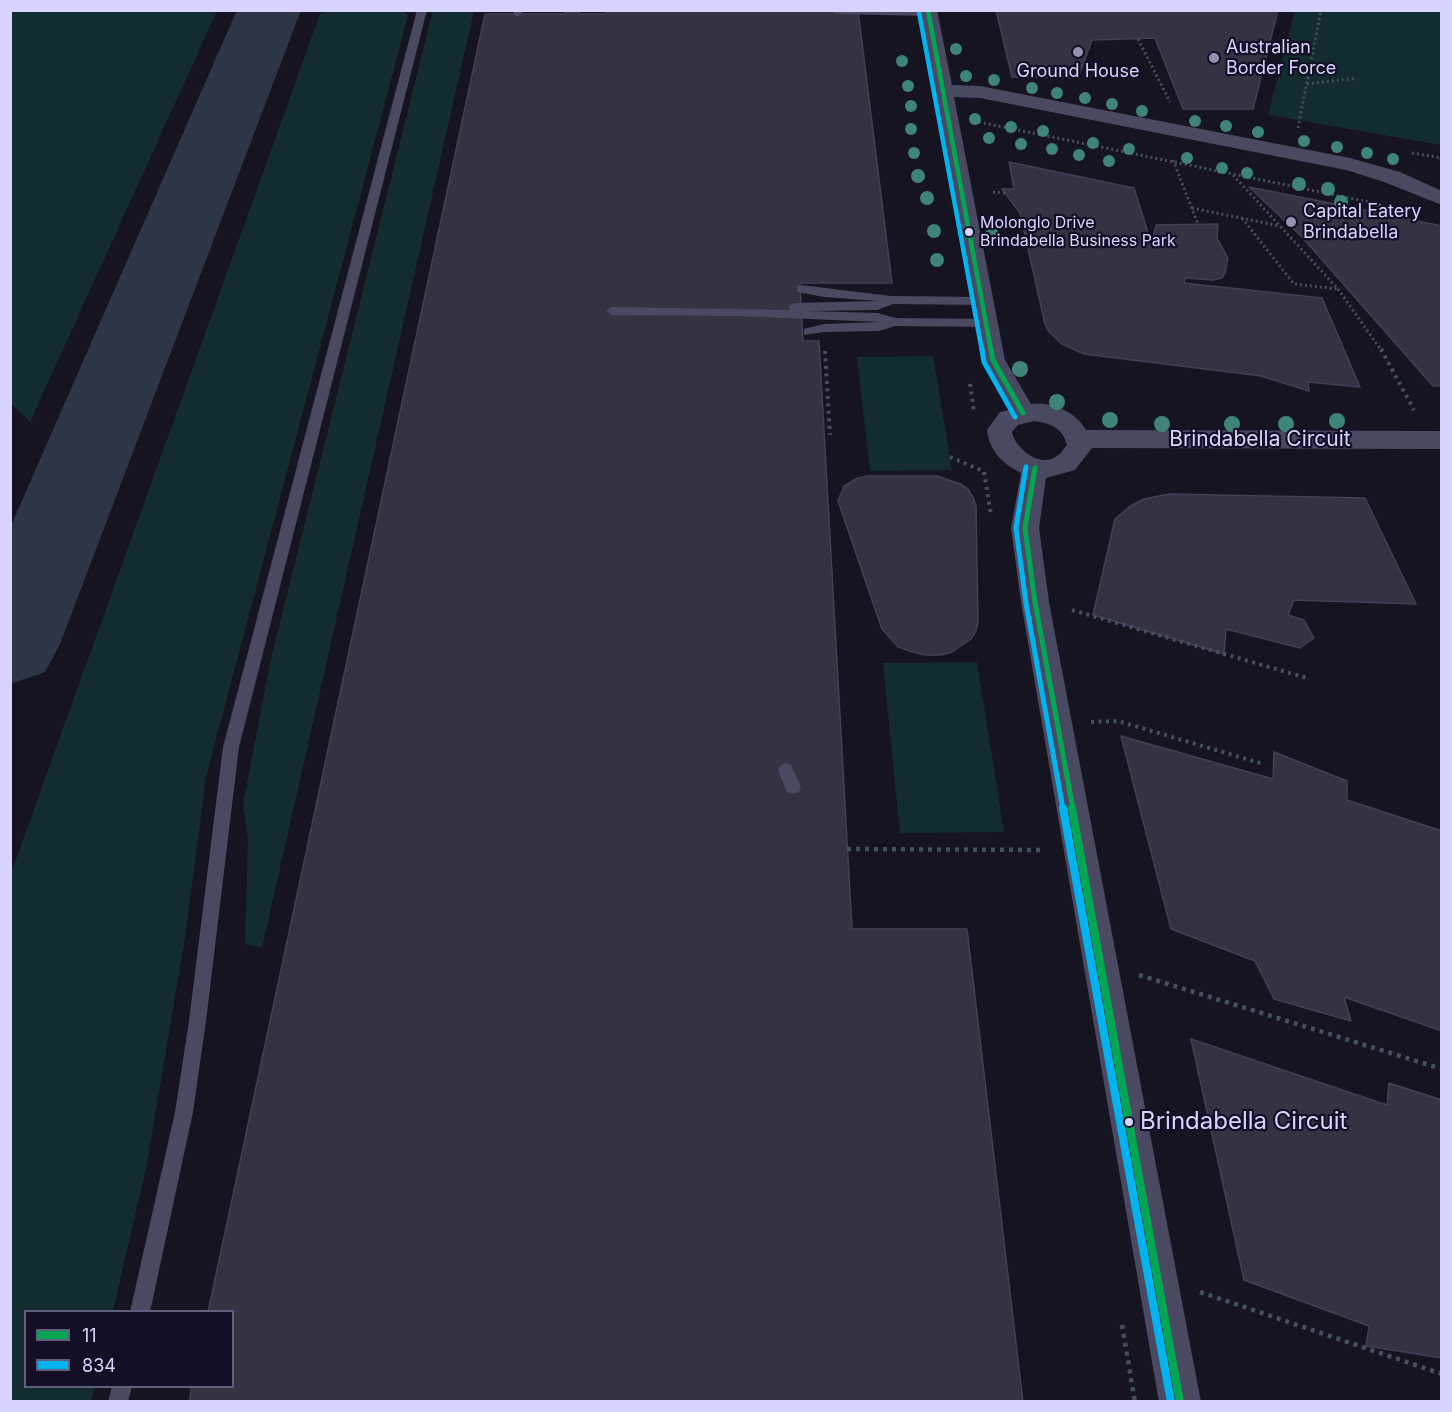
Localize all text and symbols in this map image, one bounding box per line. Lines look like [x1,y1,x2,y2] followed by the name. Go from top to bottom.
[1226,37,1336,80] place label: Australian Border Force
[1071,45,1085,59] marker: Ground House
[1207,51,1221,65] marker: Australian Border Force
[1017,61,1139,83] place label: Ground House
[1303,201,1421,244] place label: Capital Eatery Brindabella
[980,213,1176,251] place label: Molonglo Drive Brindabella Business Park
[1284,215,1298,229] marker: Capital Eatery Brindabella
[963,226,975,238] marker: Molonglo Drive Brindabella Business Park
[1169,427,1351,453] street label: Brindabella Circuit
[1140,1108,1347,1136] place label: Brindabella Circuit
[1123,1116,1135,1128] marker: Brindabella Circuit
[24,1310,234,1388] legend
[82,1325,97,1346] text: 11
[82,1355,116,1376] text: 834

